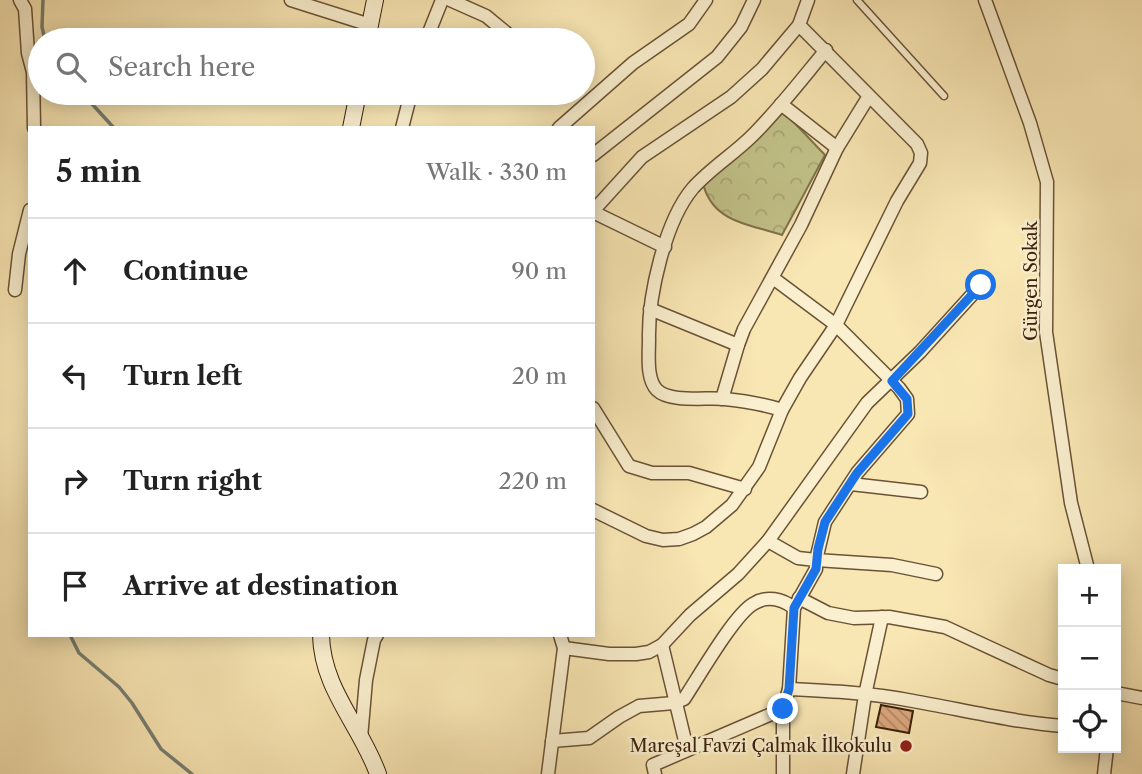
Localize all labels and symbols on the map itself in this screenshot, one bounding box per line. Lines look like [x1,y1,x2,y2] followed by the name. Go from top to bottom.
[1020,219,1042,341] street label: Gürgen Sokak
[965,269,996,300] route start
[767,693,798,724] route end
[630,734,892,757] place label: Mareşal Favzi Çalmak İlkokulu
[898,738,914,754] marker: Mareşal Favzi Çalmak İlkokulu

